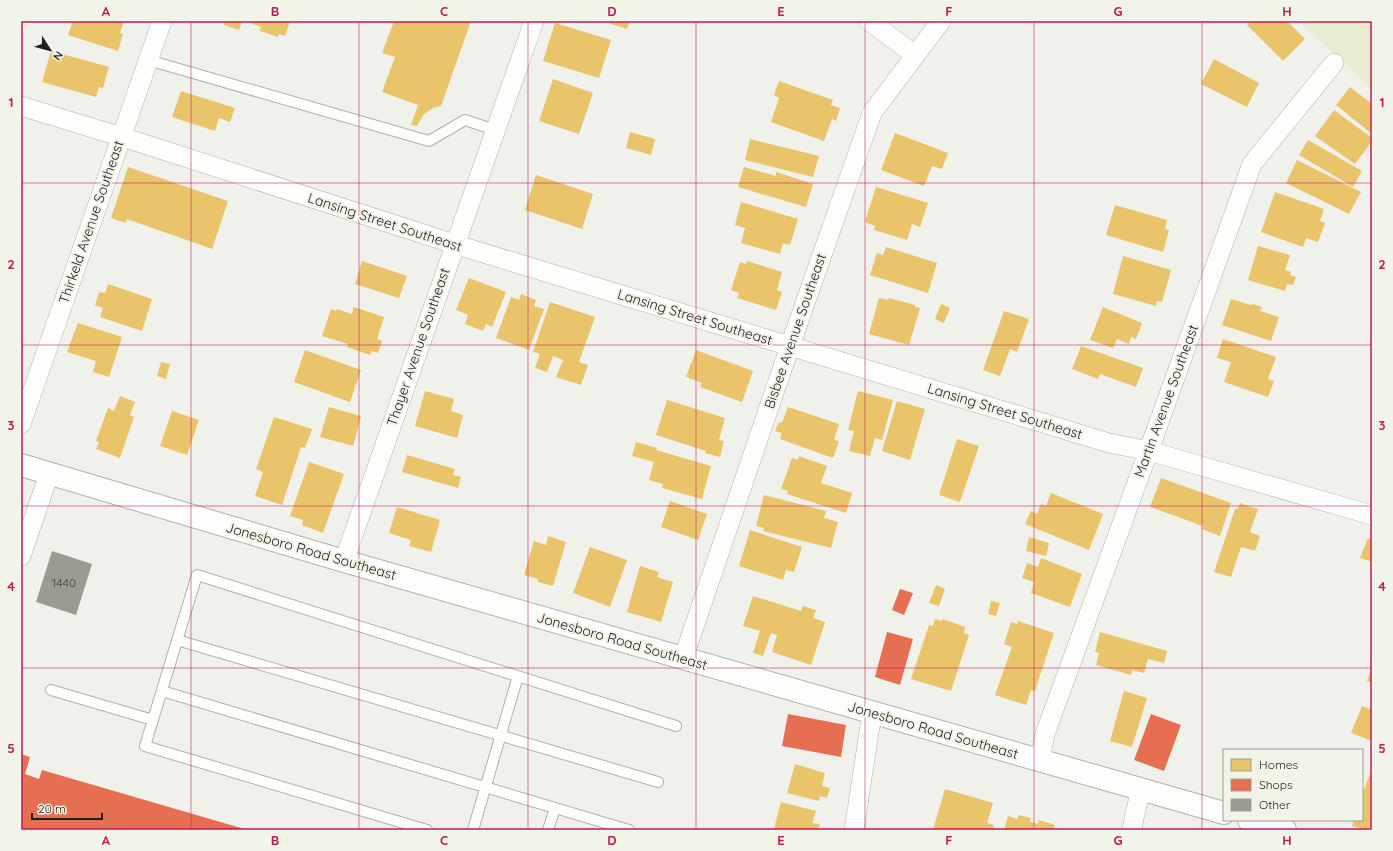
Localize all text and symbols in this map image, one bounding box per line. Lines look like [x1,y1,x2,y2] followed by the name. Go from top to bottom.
[102,3,111,19] text: A
[271,3,279,19] text: B
[440,3,448,19] text: C
[607,3,617,19] text: D
[777,3,785,19] text: E
[945,3,953,19] text: F
[1113,3,1123,19] text: G
[1282,3,1292,19] text: H
[30,30,70,70] north arrow
[50,48,66,63] text: N
[8,94,14,110] text: 1
[1379,94,1385,110] text: 1
[55,138,128,306] street label: Thirkeld Avenue Southeast
[306,189,465,256] street label: Lansing Street Southeast
[760,251,830,411] street label: Bisbee Avenue Southeast
[7,256,15,272] text: 2
[1378,256,1386,272] text: 2
[382,265,454,429] street label: Thayer Avenue Southeast
[615,285,775,349] street label: Lansing Street Southeast
[1130,322,1202,480] street label: Martin Avenue Southeast
[925,379,1085,443] street label: Lansing Street Southeast
[8,417,15,433] text: 3
[1379,417,1386,433] text: 3
[224,518,399,584] street label: Jonesboro Road Southeast
[52,575,76,590] house number: 1440
[7,578,15,594] text: 4
[1378,578,1386,594] text: 4
[535,608,710,674] street label: Jonesboro Road Southeast
[846,697,1021,763] street label: Jonesboro Road Southeast
[7,740,15,756] text: 5
[1378,740,1386,756] text: 5
[1223,749,1363,821] legend
[1259,757,1299,772] text: Homes
[1259,777,1293,792] text: Shops
[32,795,102,821] scale bar
[1259,797,1291,812] text: Other
[38,801,66,816] text: 20 m
[102,832,111,848] text: A
[271,832,279,848] text: B
[440,832,448,848] text: C
[607,832,617,848] text: D
[777,832,785,848] text: E
[945,832,953,848] text: F
[1113,832,1123,848] text: G
[1282,832,1292,848] text: H

